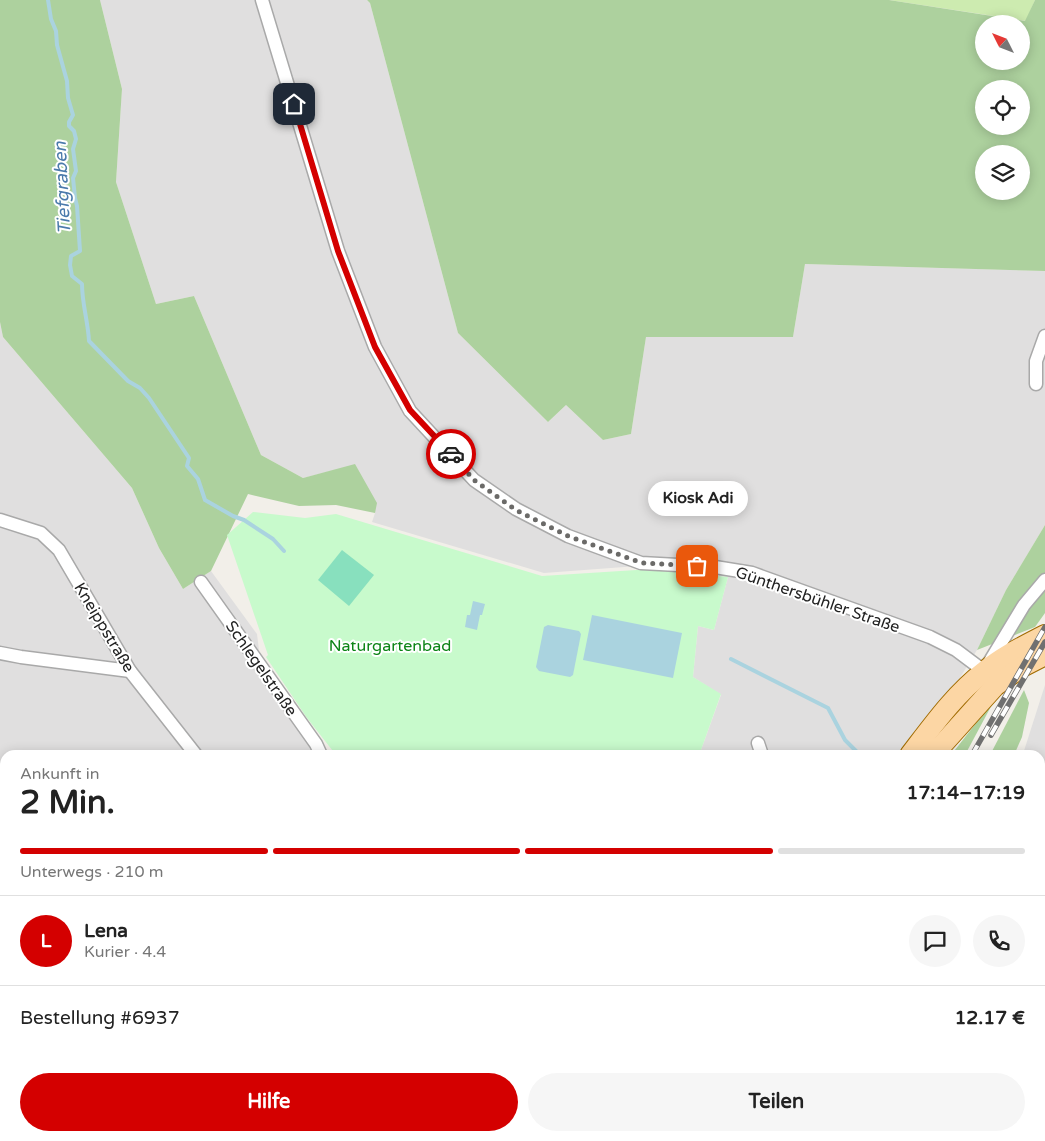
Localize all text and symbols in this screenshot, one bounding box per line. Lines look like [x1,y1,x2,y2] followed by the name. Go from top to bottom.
[975,15,1030,70] north arrow
[975,15,1030,200] map controls
[975,80,1030,135] button: locate
[273,83,315,125] pin
[280,90,308,118] icon: home
[49,140,75,235] water label: Tiefgraben
[975,145,1030,200] button: layers
[426,429,476,479] courier
[437,440,465,468] icon: car
[647,481,747,516] callout: Kiosk Adi
[663,488,733,508] text: Kiosk Adi
[676,545,718,587] pin
[683,552,711,580] icon: bag
[733,562,903,637] street label: Günthersbühler Straße
[69,579,139,676] street label: Kneippstraße
[221,617,301,720] street label: Schlegelstraße
[329,636,451,656] park label: Naturgartenbad
[20,764,100,784] text: Ankunft in
[906,782,1025,804] text: 17:14–17:19
[20,784,115,822] text: 2 Min.
[20,862,163,882] text: Unterwegs · 210 m
[909,915,961,967] button: chat
[973,915,1025,967] button: phone
[84,920,128,942] text: Lena
[41,930,51,952] text: L
[84,942,166,962] text: Kurier · 4.4
[20,1007,180,1029] text: Bestellung #6937
[954,1007,1025,1029] text: 12.17 €
[20,1073,518,1131] button: Hilfe
[528,1073,1025,1131] button: Teilen

